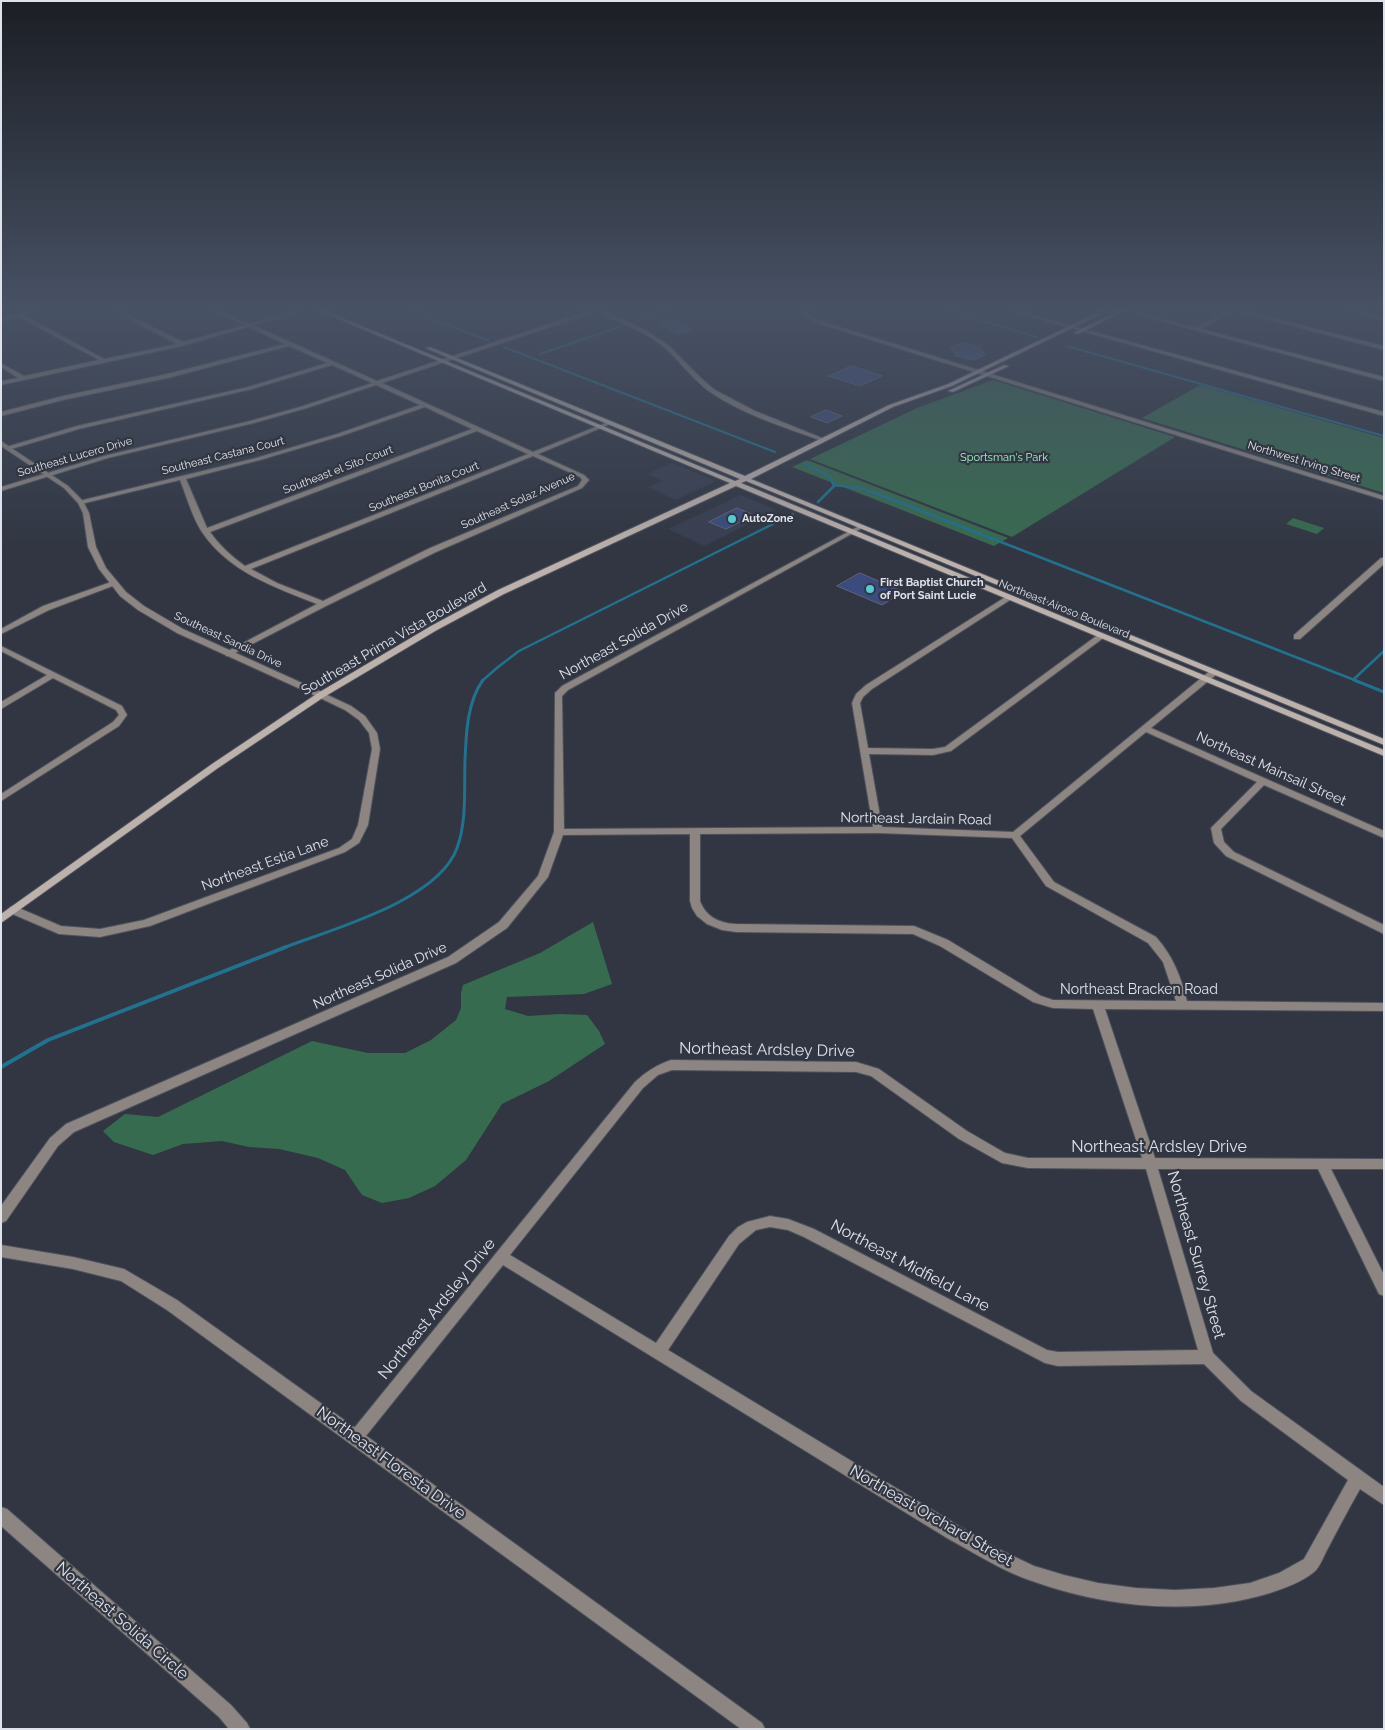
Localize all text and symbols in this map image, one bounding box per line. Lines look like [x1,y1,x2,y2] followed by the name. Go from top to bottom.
[16,434,134,480] street label: Southeast Lucero Drive
[160,434,286,478] street label: Southeast Castana Court
[1246,439,1362,485] street label: Northwest Irving Street
[281,443,395,497] street label: Southeast el Sito Court
[960,451,1048,465] park label: Sportsman's Park
[367,459,481,515] street label: Southeast Bonita Court
[459,470,577,532] street label: Southeast Solaz Avenue
[742,512,793,526] place label: AutoZone
[726,513,738,525] marker: AutoZone
[880,576,984,602] place label: First Baptist Church of Port Saint Lucie
[997,577,1131,641] street label: Northeast Airoso Boulevard
[298,579,490,699] street label: Southeast Prima Vista Boulevard
[864,583,876,595] marker: First Baptist Church of Port Saint Lucie
[557,599,691,683] street label: Northeast Solida Drive
[172,609,284,671] street label: Southeast Sandia Drive
[1193,728,1349,810] street label: Northeast Mainsail Street
[840,809,992,829] street label: Northeast Jardain Road
[199,833,331,895] street label: Northeast Estia Lane
[311,939,449,1013] street label: Northeast Solida Drive
[1060,982,1218,998] street label: Northeast Bracken Road
[679,1039,855,1061] street label: Northeast Ardsley Drive
[1071,1137,1247,1157] street label: Northeast Ardsley Drive
[1163,1169,1229,1341] street label: Northeast Surrey Street
[827,1216,993,1316] street label: Northeast Midfield Lane
[374,1235,500,1383] street label: Northeast Ardsley Drive
[313,1402,469,1524] street label: Northeast Floresta Drive
[846,1461,1016,1571] street label: Northeast Orchard Street
[52,1558,192,1684] street label: Northeast Solida Circle

